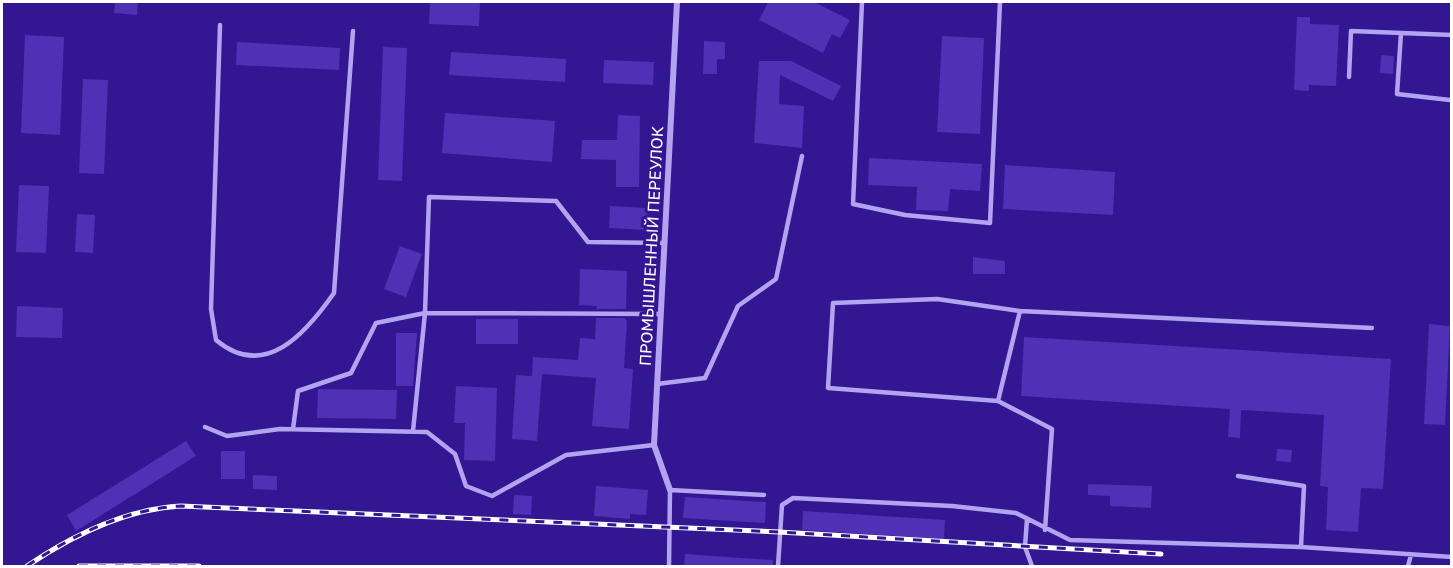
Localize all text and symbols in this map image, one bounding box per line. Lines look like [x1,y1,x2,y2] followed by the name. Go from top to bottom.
[635,126,667,366] street label: ПРОМЫШЛЕННЫЙ ПЕРЕУЛОК

